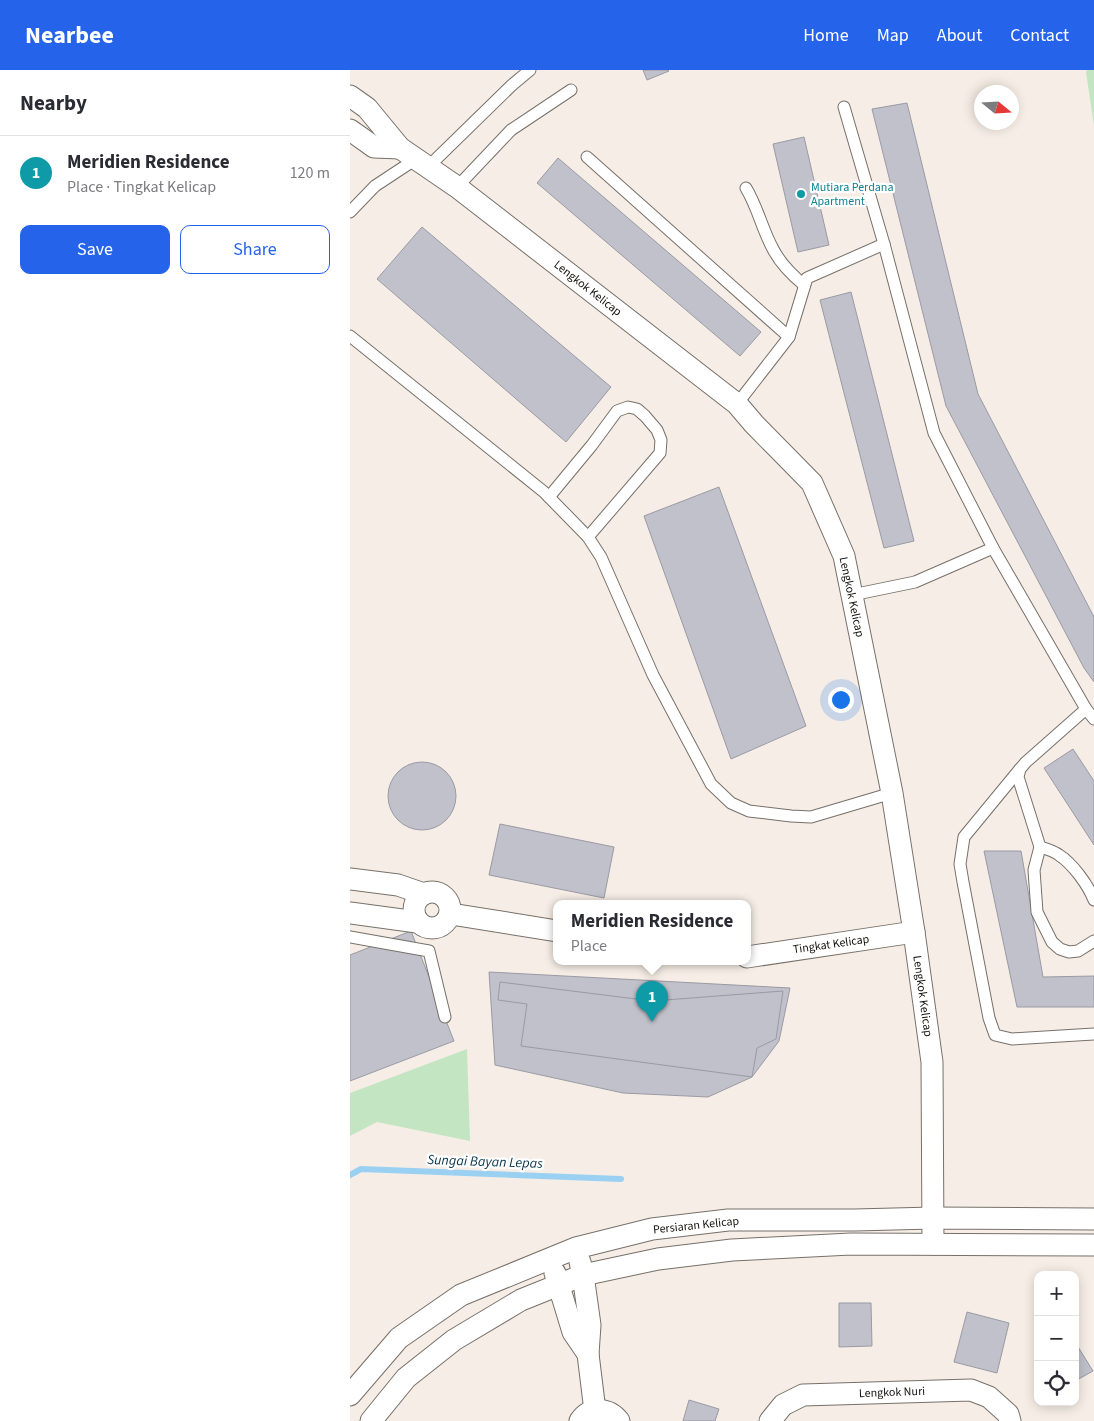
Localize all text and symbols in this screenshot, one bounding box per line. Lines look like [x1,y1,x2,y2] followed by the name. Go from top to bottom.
[25,18,114,53] text: Nearbee
[803,23,849,48] text: Home
[877,23,909,48] text: Map
[937,23,982,48] text: About
[1010,23,1069,48] text: Contact
[974,85,1019,130] north arrow
[20,88,87,118] text: Nearby
[67,149,230,176] text: Meridien Residence
[32,162,40,184] text: 1
[290,162,330,184] text: 120 m
[67,176,216,198] text: Place · Tingkat Kelicap
[811,179,893,210] place label: Mutiara Perdana Apartment
[795,188,807,200] marker: Mutiara Perdana Apartment
[20,225,170,274] button: Save
[180,225,330,274] button: Share
[550,257,625,320] street label: Lengkok Kelicap
[835,555,868,639] street label: Lengkok Kelicap
[828,687,854,713] your location
[553,900,751,965] popup
[571,908,733,935] text: Meridien Residence
[792,931,871,958] street label: Tingkat Kelicap
[571,935,607,957] text: Place
[908,954,937,1038] street label: Lengkok Kelicap
[636,981,668,1022] pin: 1
[427,1150,544,1174] water label: Sungai Bayan Lepas
[652,1212,740,1238] street label: Persiaran Kelicap
[1034,1271,1079,1406] map controls
[1034,1271,1079,1316] button: +
[1034,1316,1079,1361] button: −
[1034,1361,1079,1406] button: locate
[859,1383,925,1402] street label: Lengkok Nuri

